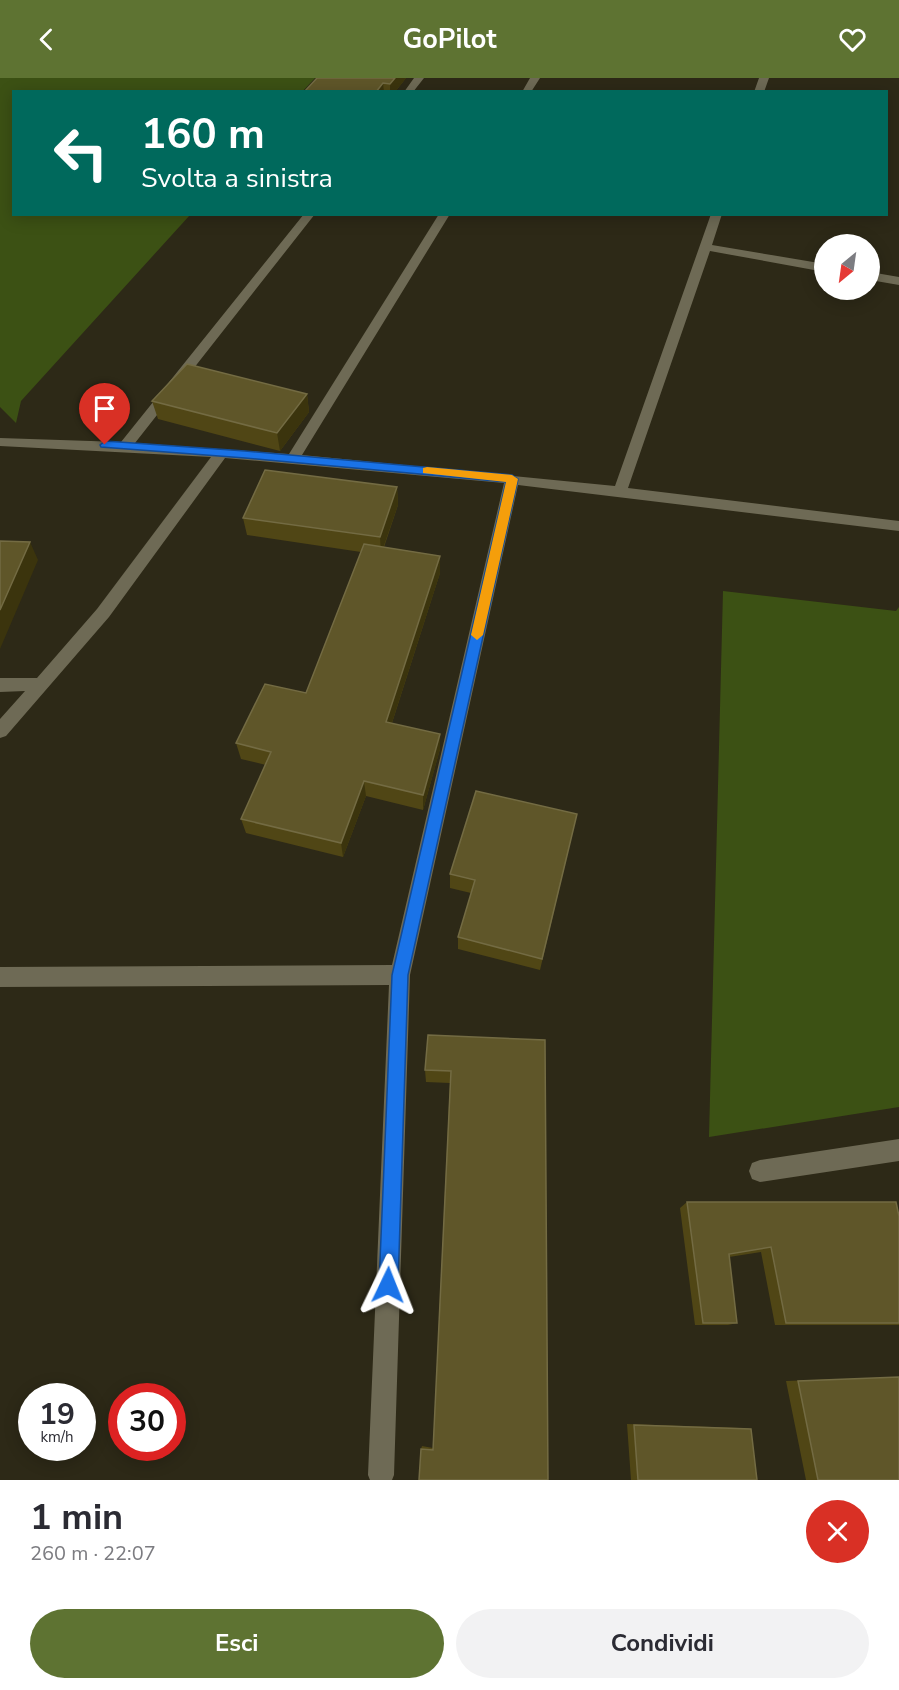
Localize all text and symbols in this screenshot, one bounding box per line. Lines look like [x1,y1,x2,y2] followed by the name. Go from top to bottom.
[402,21,497,58] text: GoPilot
[30,23,63,56] icon: back
[836,23,869,56] icon: heart
[141,106,265,163] text: 160 m
[42,114,120,192] icon: left
[141,160,333,197] text: Svolta a sinistra
[814,234,880,300] north arrow
[814,234,880,300] map controls
[79,383,130,445] pin
[88,392,121,425] icon: arrive
[356,1253,420,1317] position arrow
[108,1383,186,1461] speed limit sign: 30
[39,1394,75,1435] text: 19
[40,1427,74,1447] text: km/h
[30,1493,123,1542] text: 1 min
[806,1500,869,1563] button: close
[30,1540,156,1567] text: 260 m · 22:07
[30,1609,444,1678] button: Esci
[456,1609,869,1678] button: Condividi

